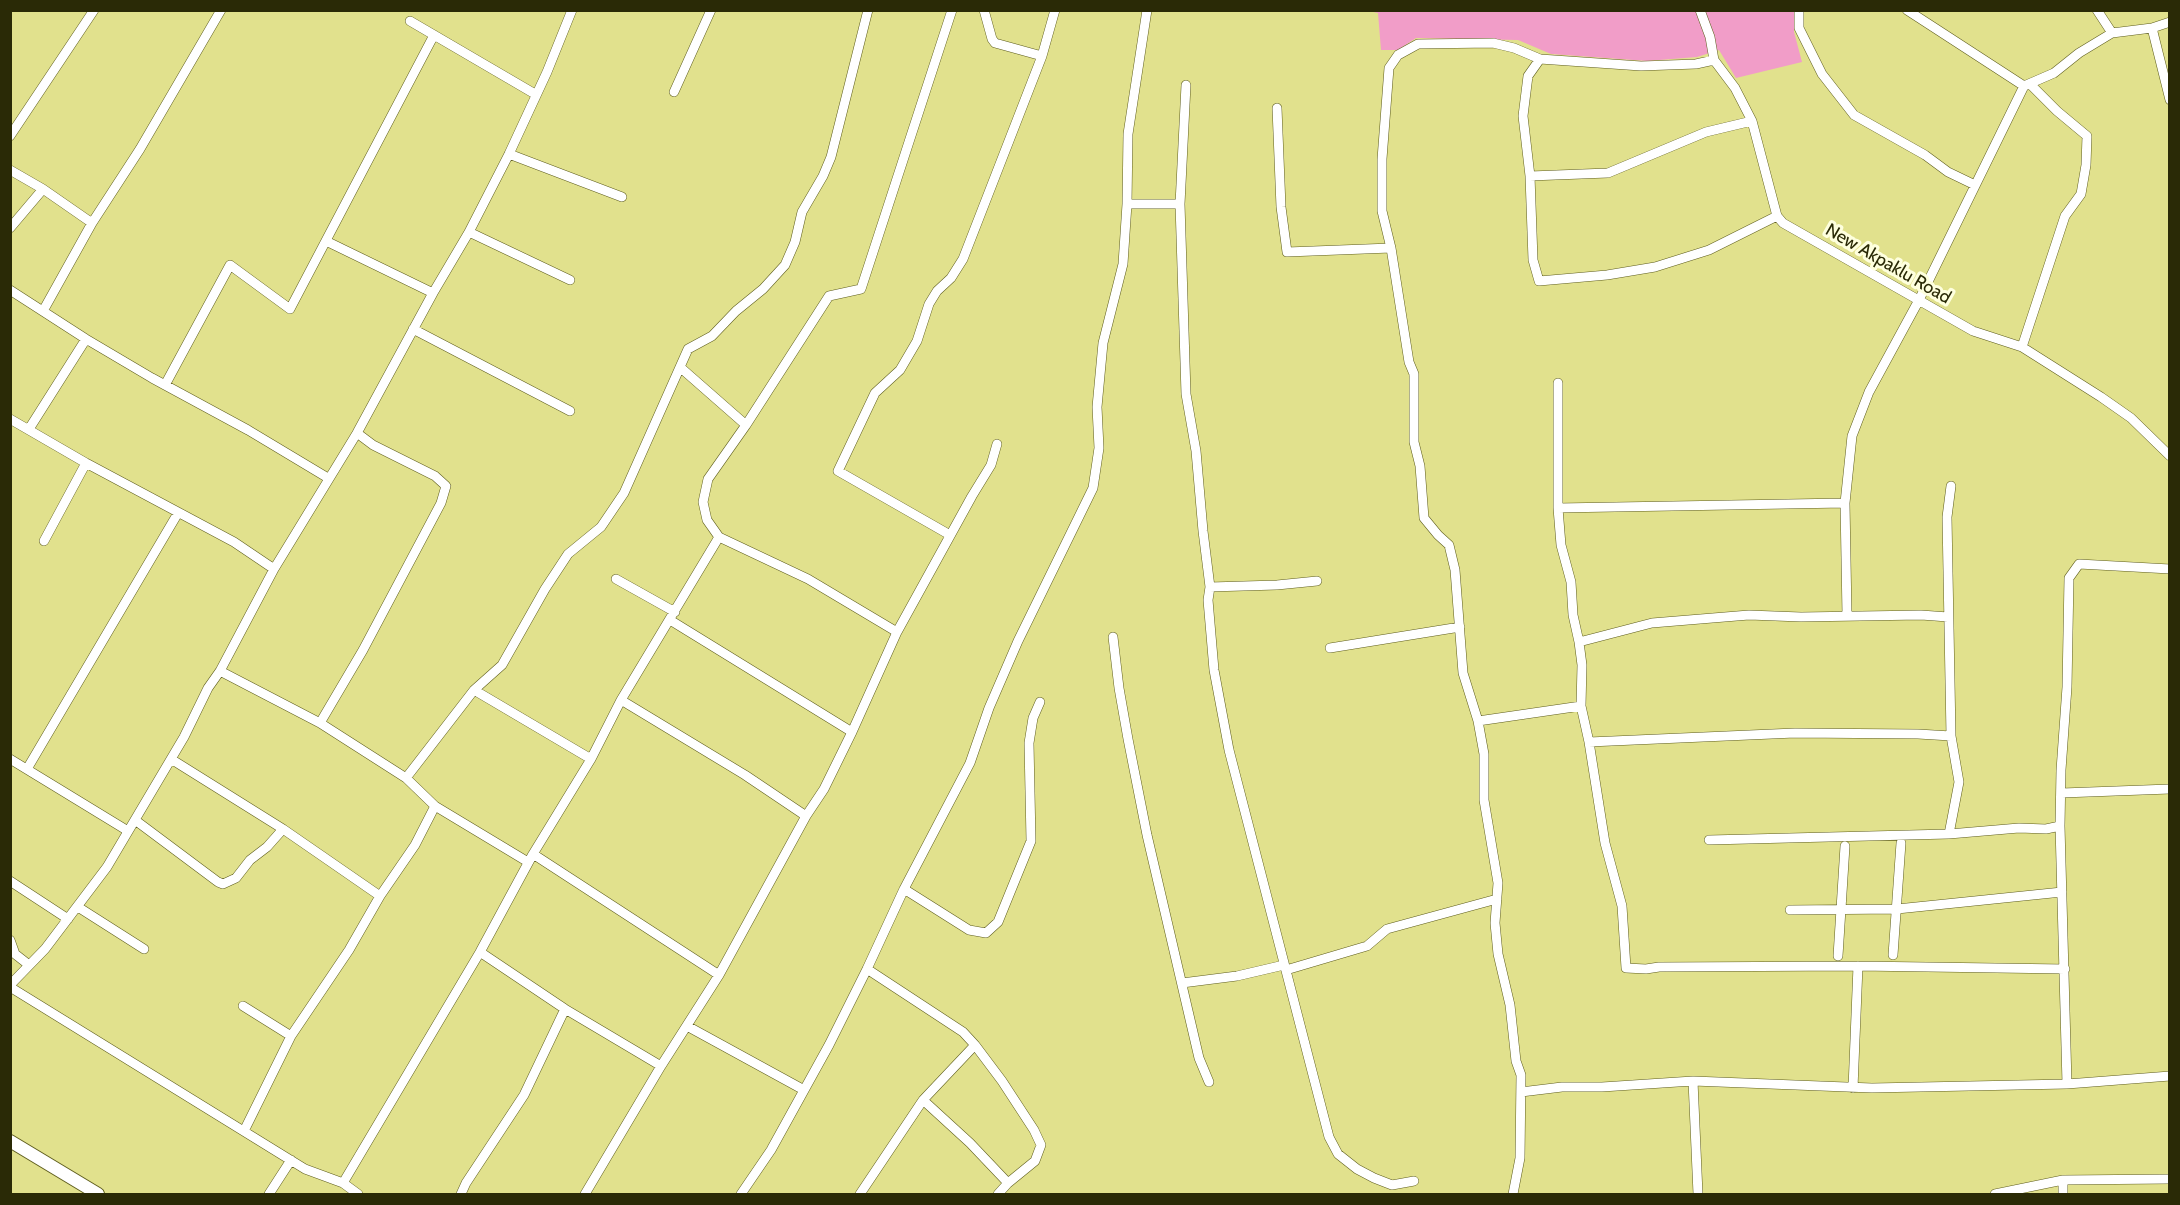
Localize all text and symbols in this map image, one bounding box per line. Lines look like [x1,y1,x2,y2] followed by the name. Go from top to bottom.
[1821,219,1955,309] street label: New Akpaklu Road

